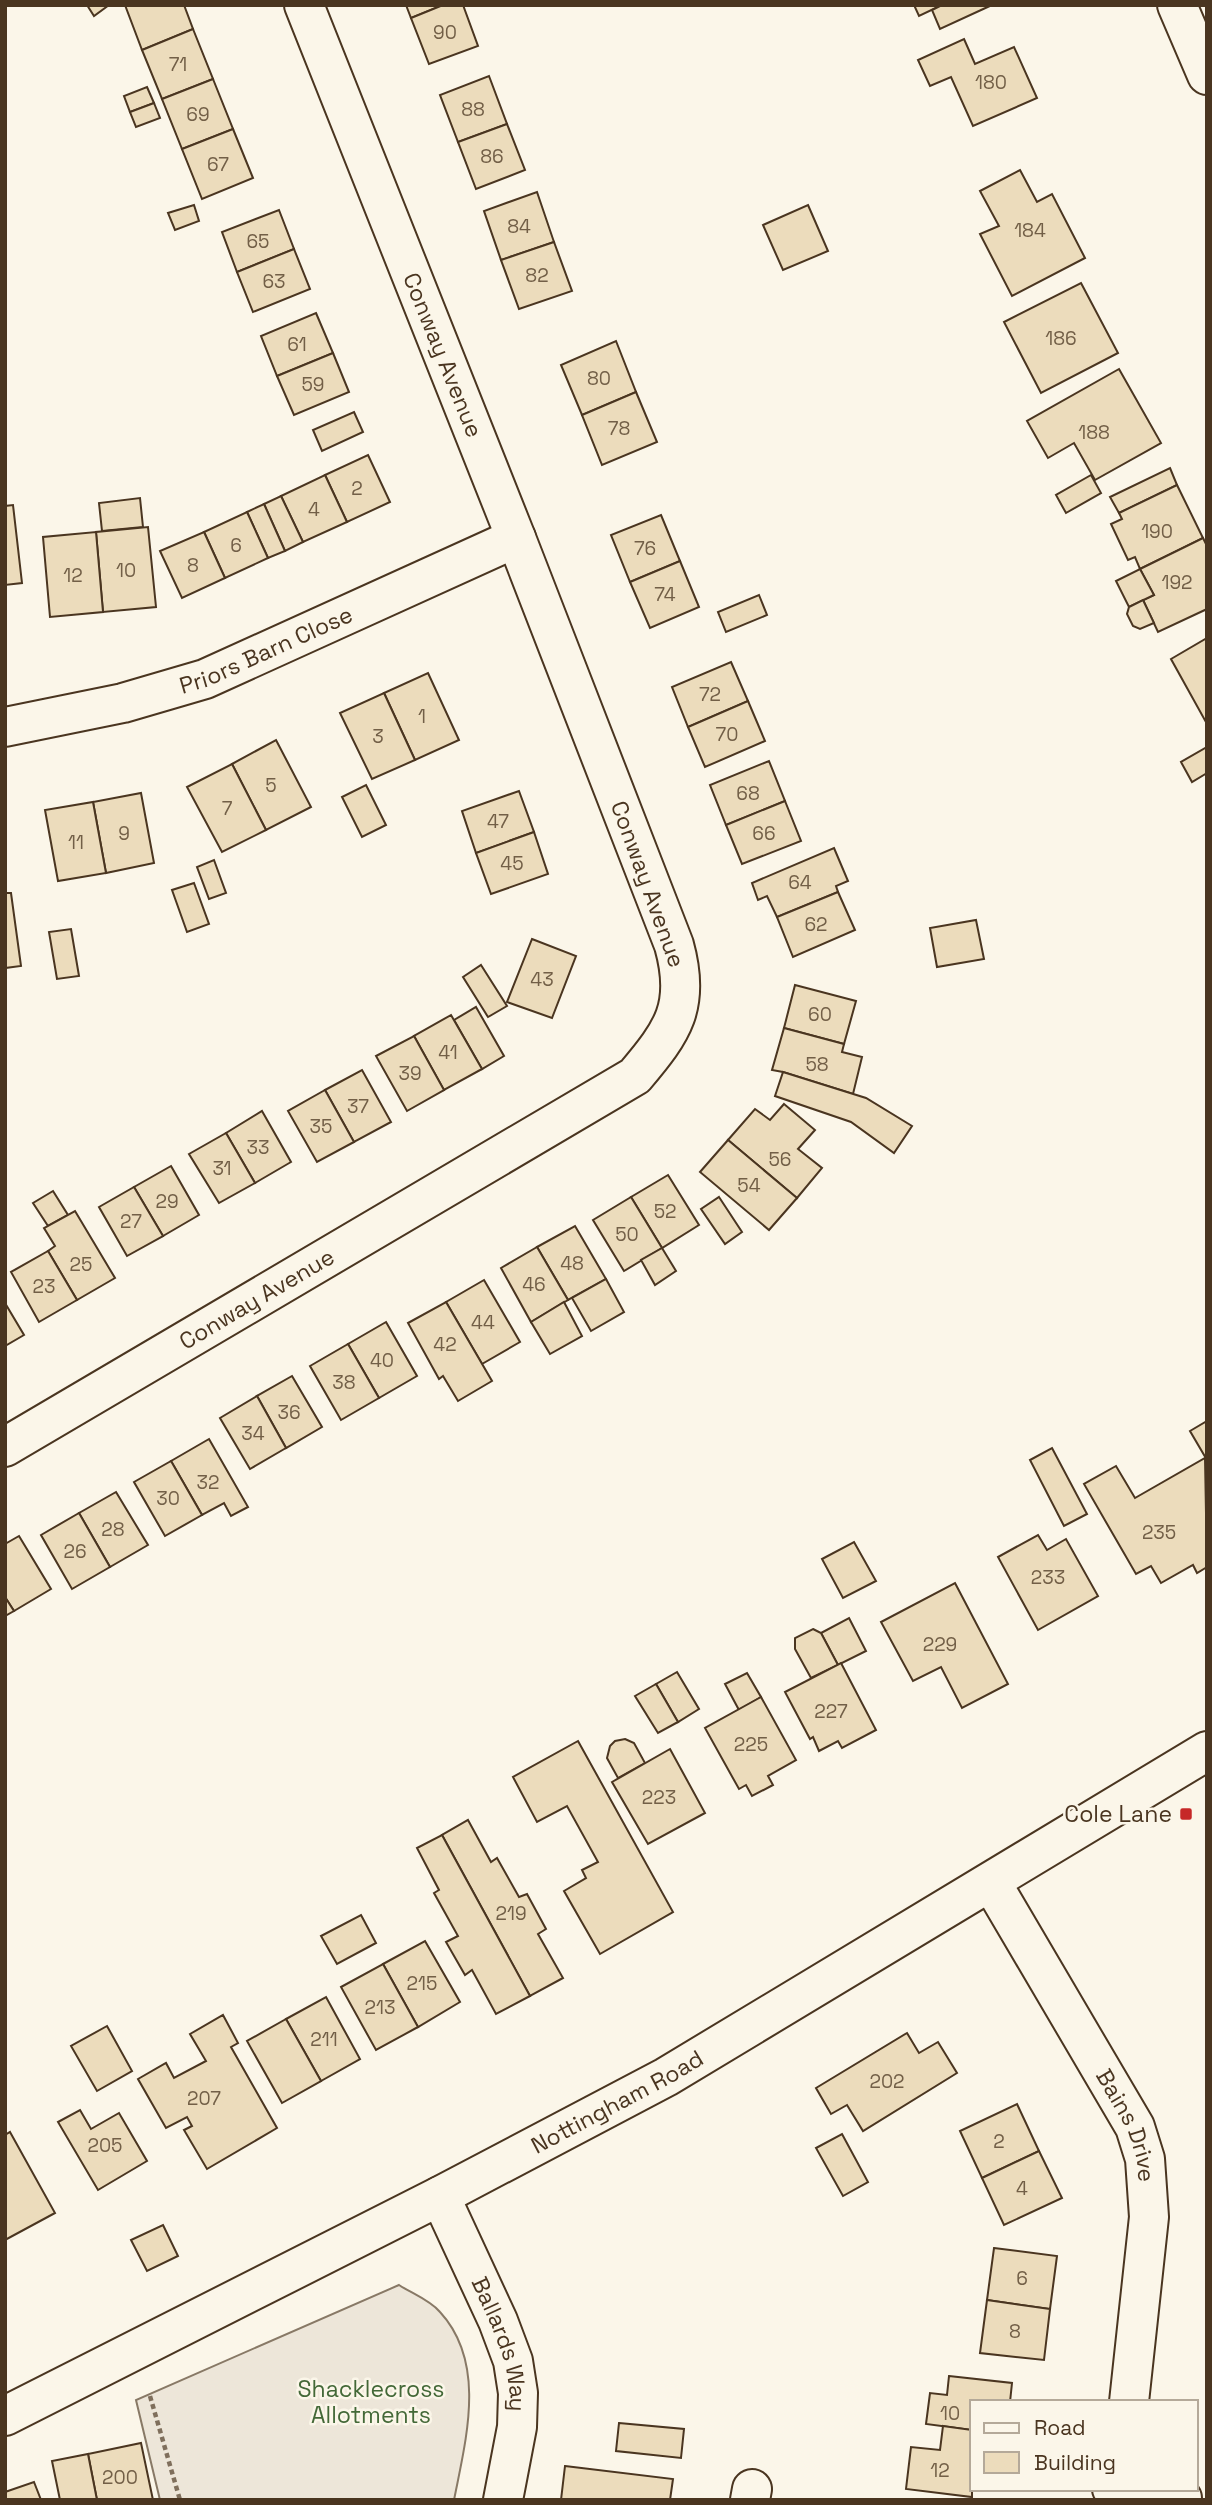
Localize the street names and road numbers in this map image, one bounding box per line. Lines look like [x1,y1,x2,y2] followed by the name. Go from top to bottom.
[396,268,490,442] street label: Conway Avenue
[176,599,357,701] street label: Priors Barn Close
[604,797,692,971] street label: Conway Avenue
[174,1241,340,1356] street label: Conway Avenue
[526,2043,709,2160] street label: Nottingham Road
[1089,2063,1162,2183] street label: Bains Drive
[465,2272,534,2412] street label: Ballards Way

